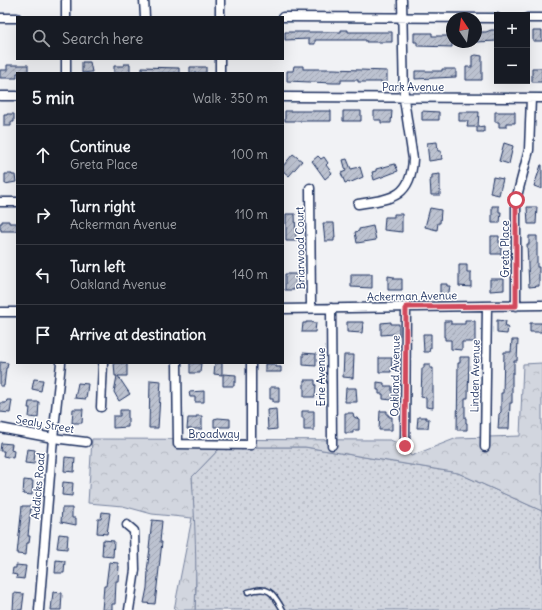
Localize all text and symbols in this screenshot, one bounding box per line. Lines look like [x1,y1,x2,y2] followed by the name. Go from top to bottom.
[446,12,482,48] north arrow
[494,12,530,84] map controls
[494,12,530,48] button: +
[16,16,284,60] search box
[30,27,52,49] icon: search
[62,29,143,48] text: Search here
[494,48,530,84] button: −
[382,80,444,94] street label: Park Avenue
[32,87,74,109] text: 5 min
[193,90,268,107] text: Walk · 350 m
[70,137,131,156] text: Continue
[32,144,54,166] icon: ahead
[231,146,268,163] text: 100 m
[70,156,138,173] text: Greta Place
[507,191,525,209] route start
[70,197,135,216] text: Turn right
[32,204,54,226] icon: right
[235,206,268,223] text: 110 m
[292,206,308,290] street label: Briarwood Court
[70,216,177,233] text: Ackerman Avenue
[498,220,512,278] street label: Greta Place
[70,257,125,276] text: Turn left
[32,264,54,286] icon: left
[232,266,268,283] text: 140 m
[70,276,166,293] text: Oakland Avenue
[367,288,457,304] street label: Ackerman Avenue
[32,324,54,346] icon: arrive
[70,325,206,344] text: Arrive at destination
[387,335,403,417] street label: Oakland Avenue
[467,339,483,413] street label: Linden Avenue
[314,348,328,406] street label: Erie Avenue
[15,412,76,436] street label: Sealy Street
[188,427,240,441] street label: Broadway
[396,437,414,455] route end
[28,451,48,520] street label: Addicks Road

